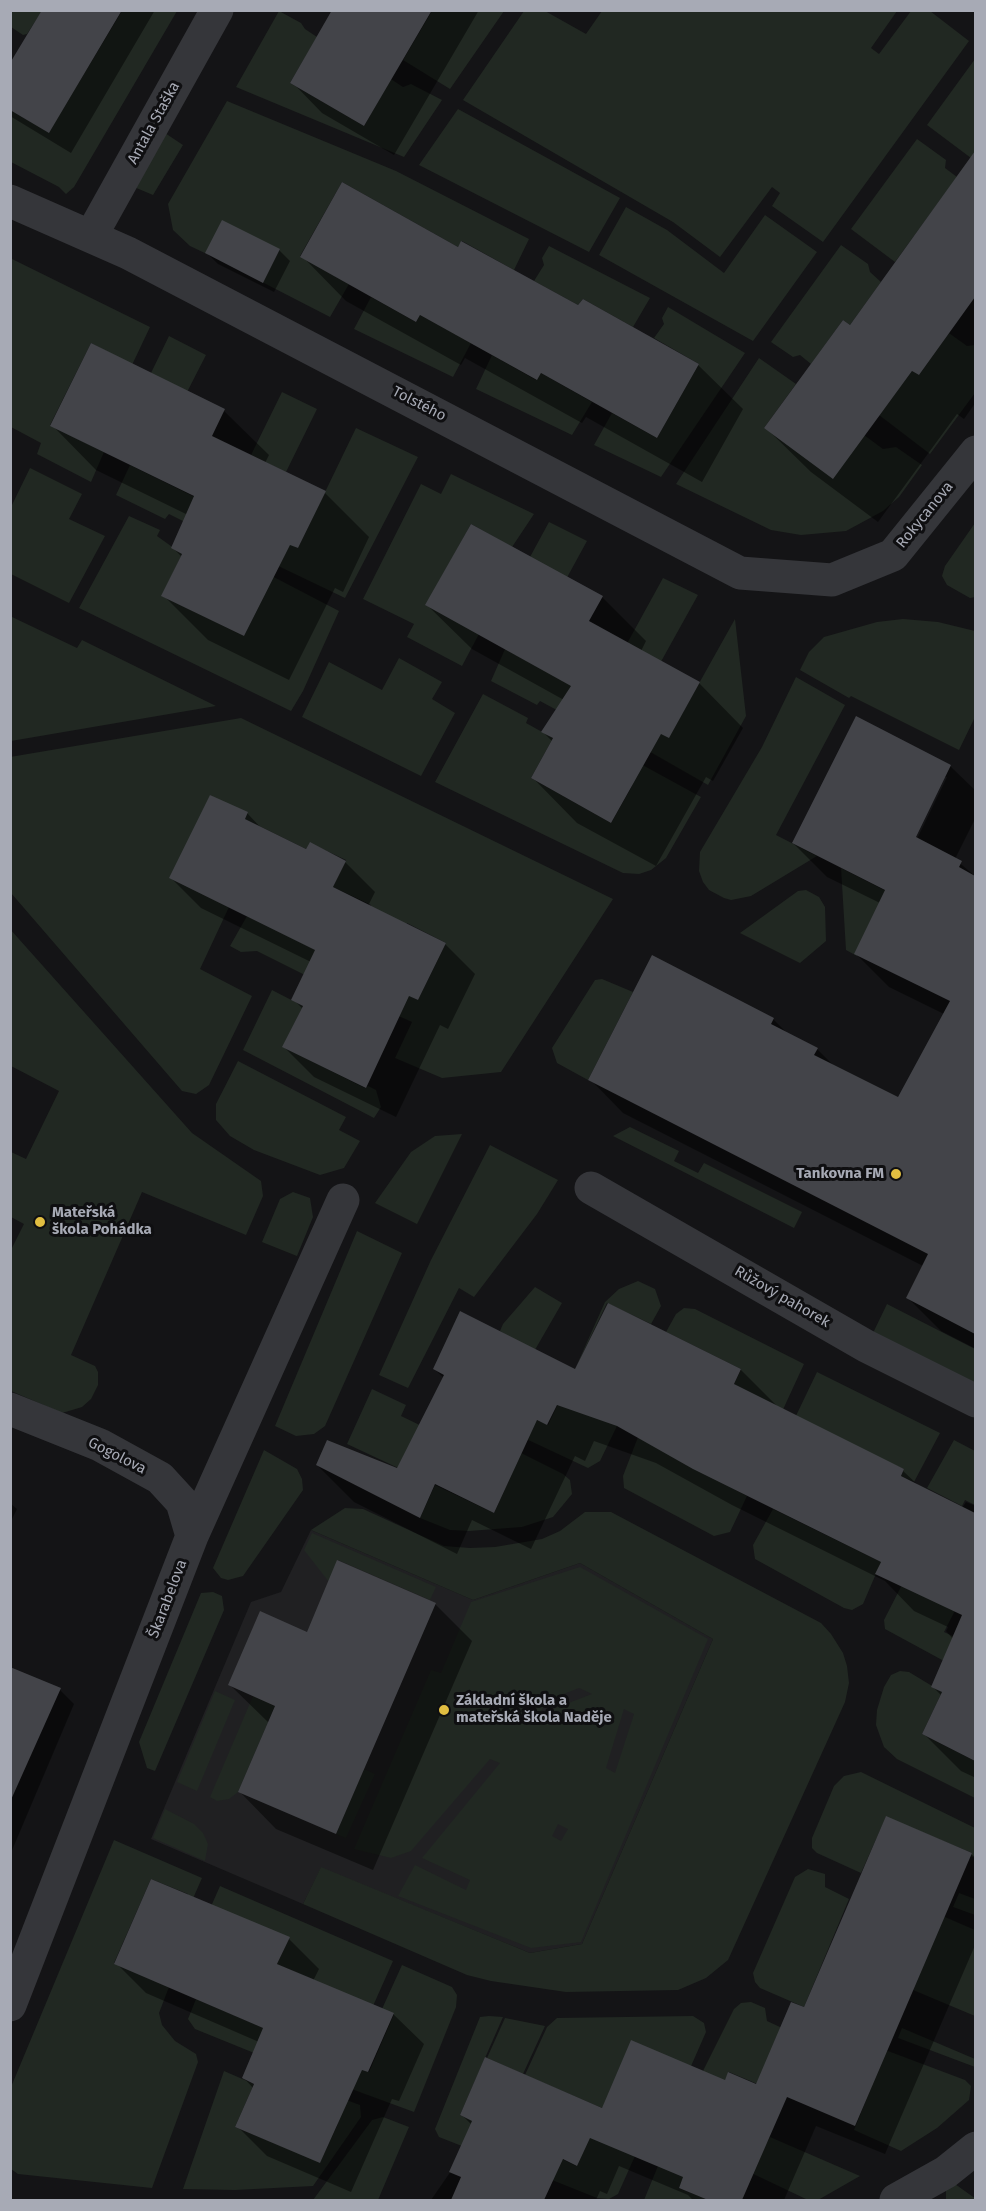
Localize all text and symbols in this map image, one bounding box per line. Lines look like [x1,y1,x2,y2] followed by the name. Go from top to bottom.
[124,79,184,167] street label: Antala Staška
[389,383,449,425] street label: Tolstého
[893,478,957,552] street label: Rokycanova
[796,1165,884,1183] place label: Tankovna FM
[889,1167,903,1181] marker: Tankovna FM
[52,1204,152,1239] place label: Mateřská škola Pohádka
[33,1215,47,1229] marker: Mateřská škola Pohádka
[731,1262,833,1332] street label: Růžový pahorek
[85,1434,149,1478] street label: Gogolova
[145,1557,191,1641] street label: Škarabelova
[456,1692,612,1727] place label: Základní škola a mateřská škola Naděje
[437,1703,451,1717] marker: Základní škola a mateřská škola Naděje

